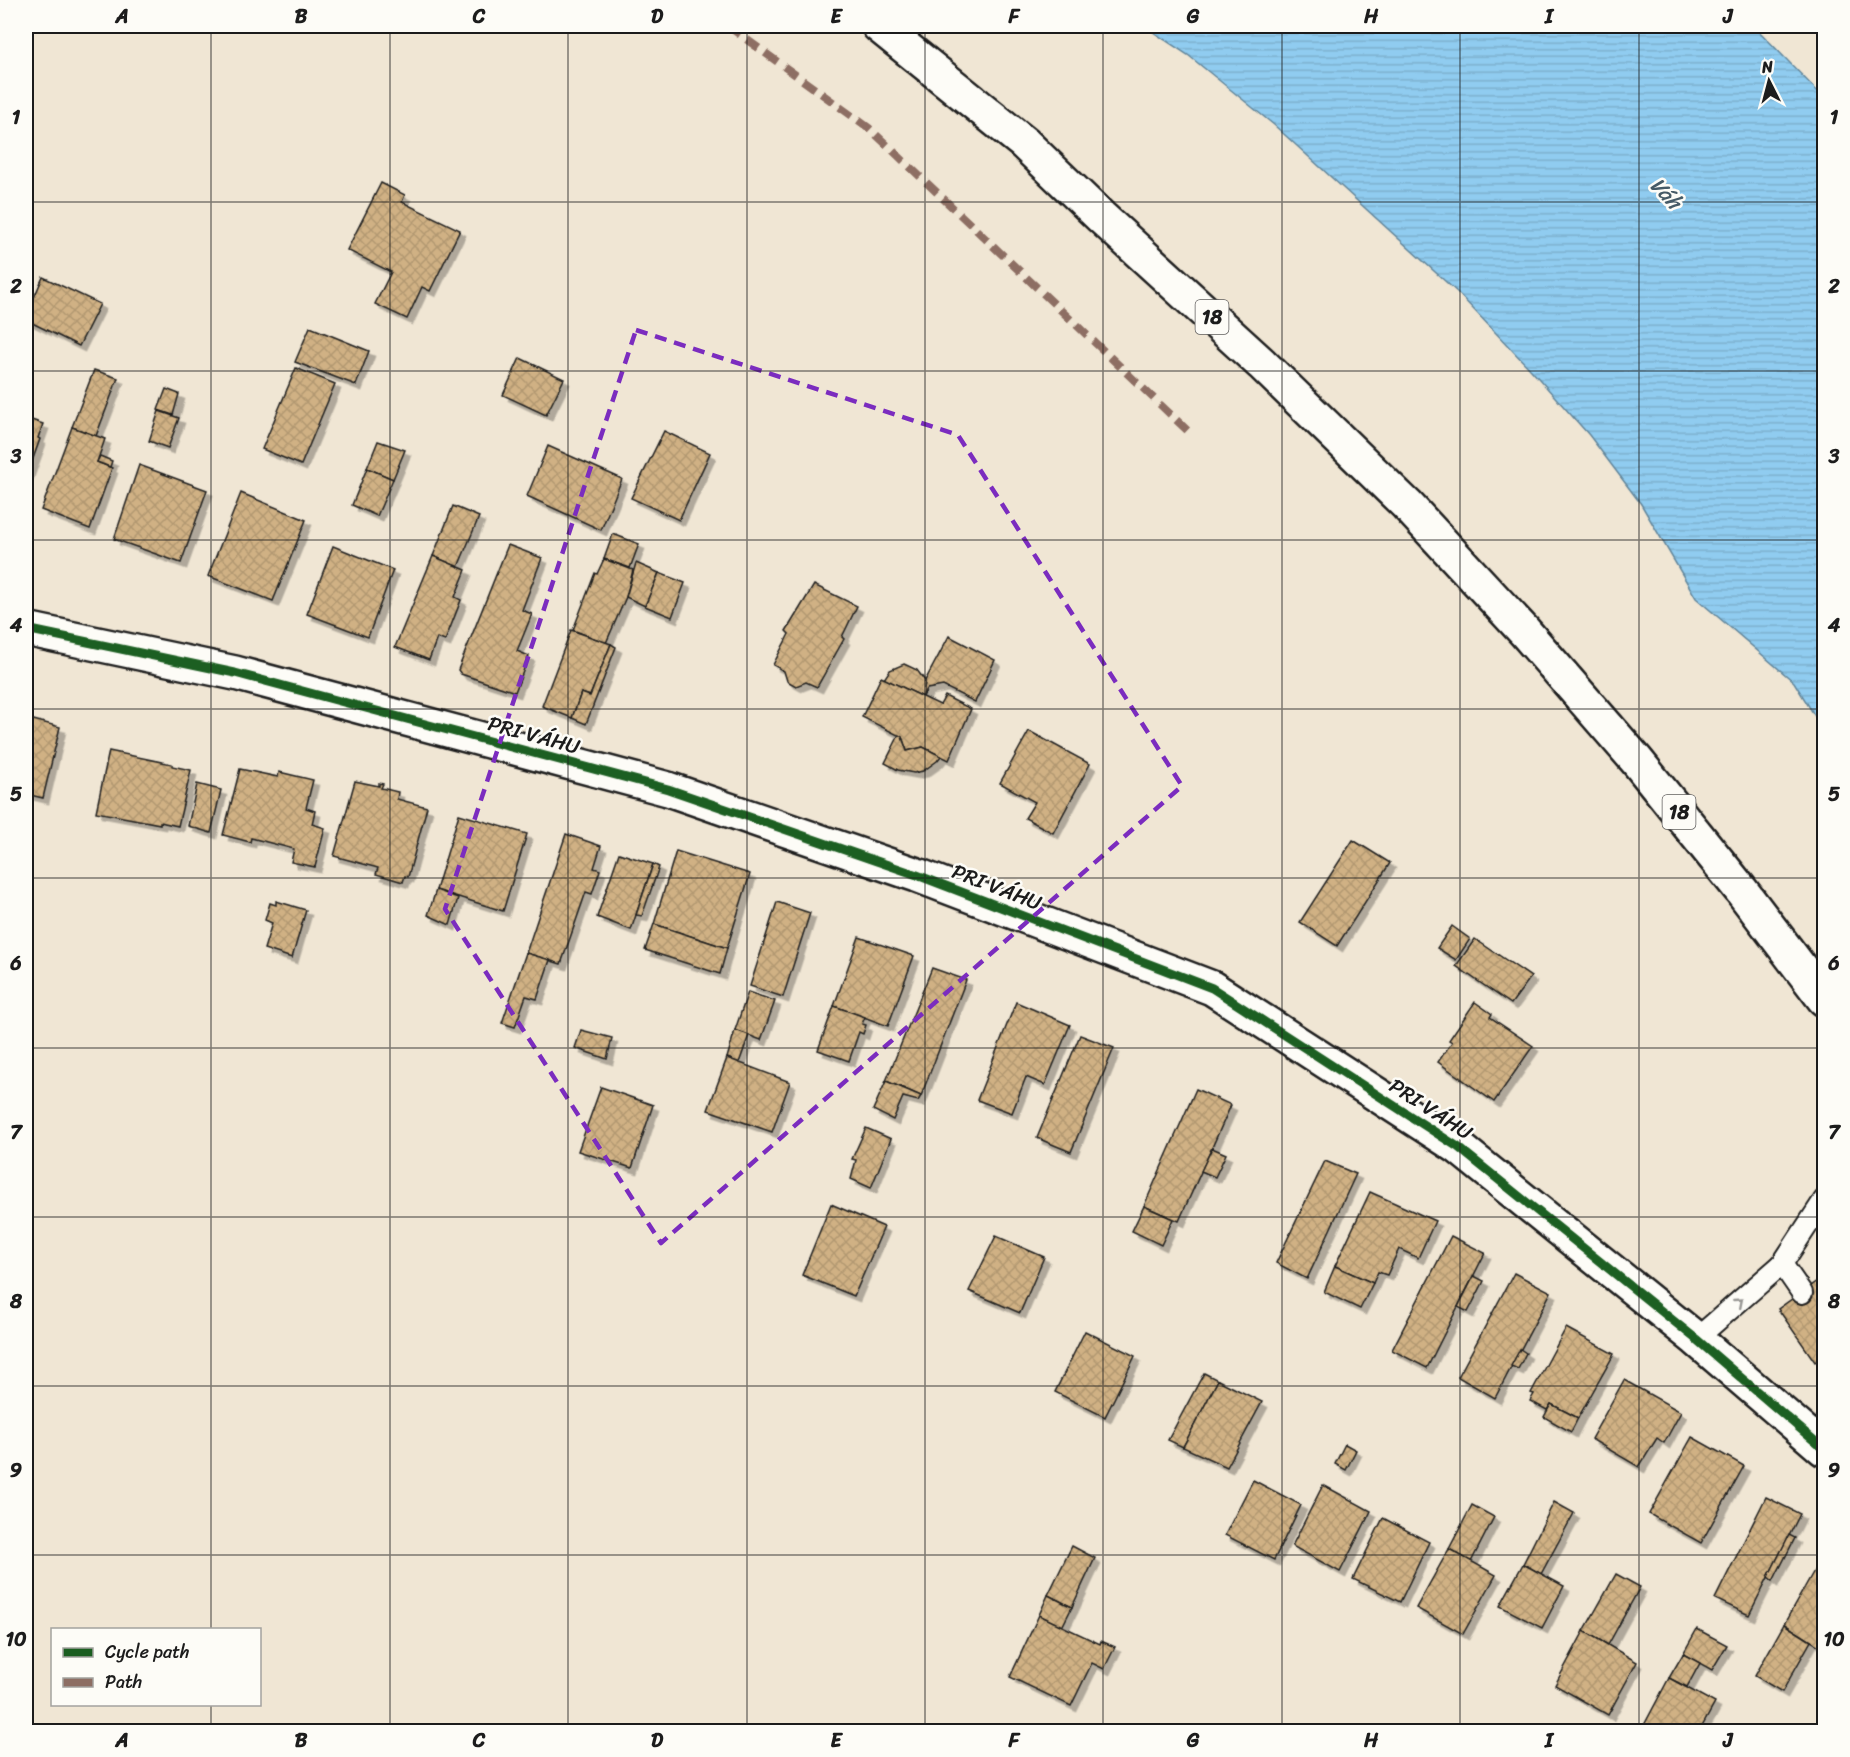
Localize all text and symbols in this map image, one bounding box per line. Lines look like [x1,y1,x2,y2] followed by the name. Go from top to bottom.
[114,0,129,34] text: A
[295,0,308,34] text: B
[472,0,486,34] text: C
[651,0,664,34] text: D
[830,0,843,34] text: E
[1008,0,1021,34] text: F
[1186,0,1200,34] text: G
[1363,0,1379,34] text: H
[1544,0,1555,34] text: I
[1722,0,1734,34] text: J
[1739,51,1799,111] north arrow
[1759,51,1775,82] text: N
[12,100,21,135] text: 1
[1830,100,1839,135] text: 1
[1640,167,1694,221] water label: Váh
[9,269,22,304] text: 2
[1827,269,1840,304] text: 2
[1196,300,1228,334] road number: 18
[10,439,22,474] text: 3
[1828,439,1840,474] text: 3
[9,608,23,643] text: 4
[1827,608,1841,643] text: 4
[484,704,585,766] street label: PRI VÁHU
[10,777,22,812] text: 5
[1828,777,1840,812] text: 5
[1662,795,1696,829] road number: 18
[946,852,1048,922] street label: PRI VÁHU
[9,946,22,981] text: 6
[1827,946,1840,981] text: 6
[1381,1067,1481,1151] street label: PRI VÁHU
[10,1115,23,1150] text: 7
[1828,1115,1841,1150] text: 7
[9,1284,23,1319] text: 8
[1827,1284,1841,1319] text: 8
[1732,1298,1743,1309] one-way arrow
[10,1453,22,1488] text: 9
[1828,1453,1840,1488] text: 9
[5,1622,27,1657] text: 10
[1823,1622,1845,1657] text: 10
[51,1628,261,1706] legend
[105,1636,189,1668] text: Cycle path
[105,1666,142,1698] text: Path
[114,1723,129,1757] text: A
[295,1723,308,1757] text: B
[472,1723,486,1757] text: C
[651,1723,664,1757] text: D
[830,1723,843,1757] text: E
[1008,1723,1021,1757] text: F
[1186,1723,1200,1757] text: G
[1363,1723,1379,1757] text: H
[1544,1723,1555,1757] text: I
[1722,1723,1734,1757] text: J

